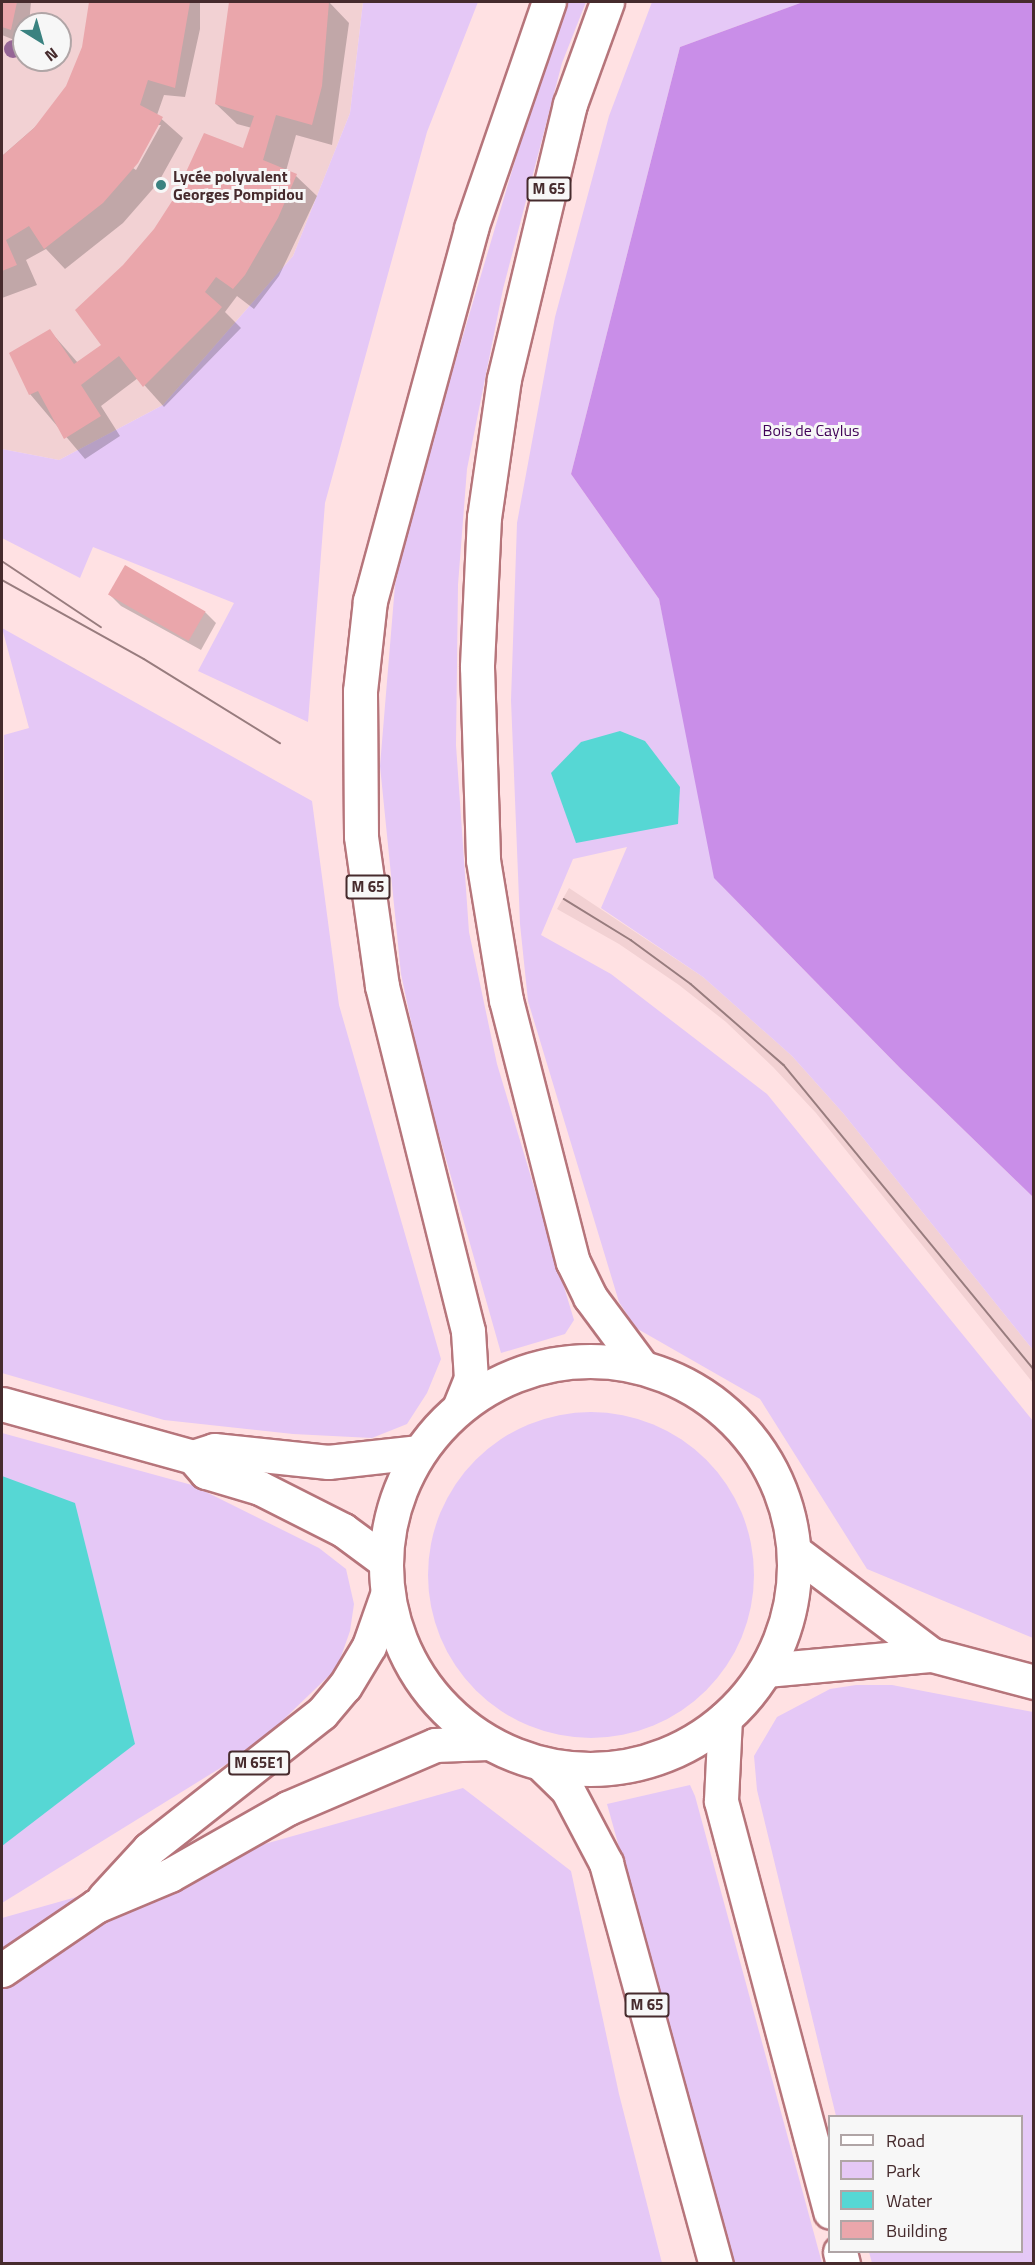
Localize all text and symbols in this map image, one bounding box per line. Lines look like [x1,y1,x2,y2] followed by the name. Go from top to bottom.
[12,12,72,72] north arrow
[40,42,63,68] text: N
[173,166,304,204] place label: Lycée polyvalent Georges Pompidou
[526,177,572,201] road number: M 65
[154,178,168,192] marker: Lycée polyvalent Georges Pompidou
[763,420,859,440] park label: Bois de Caylus
[346,875,391,899] road number: M 65
[228,1751,290,1775] road number: M 65E1
[624,1993,670,2017] road number: M 65
[828,2115,1023,2253] legend
[886,2127,925,2154] text: Road
[886,2157,920,2184] text: Park
[886,2187,932,2214] text: Water
[886,2217,947,2244] text: Building

